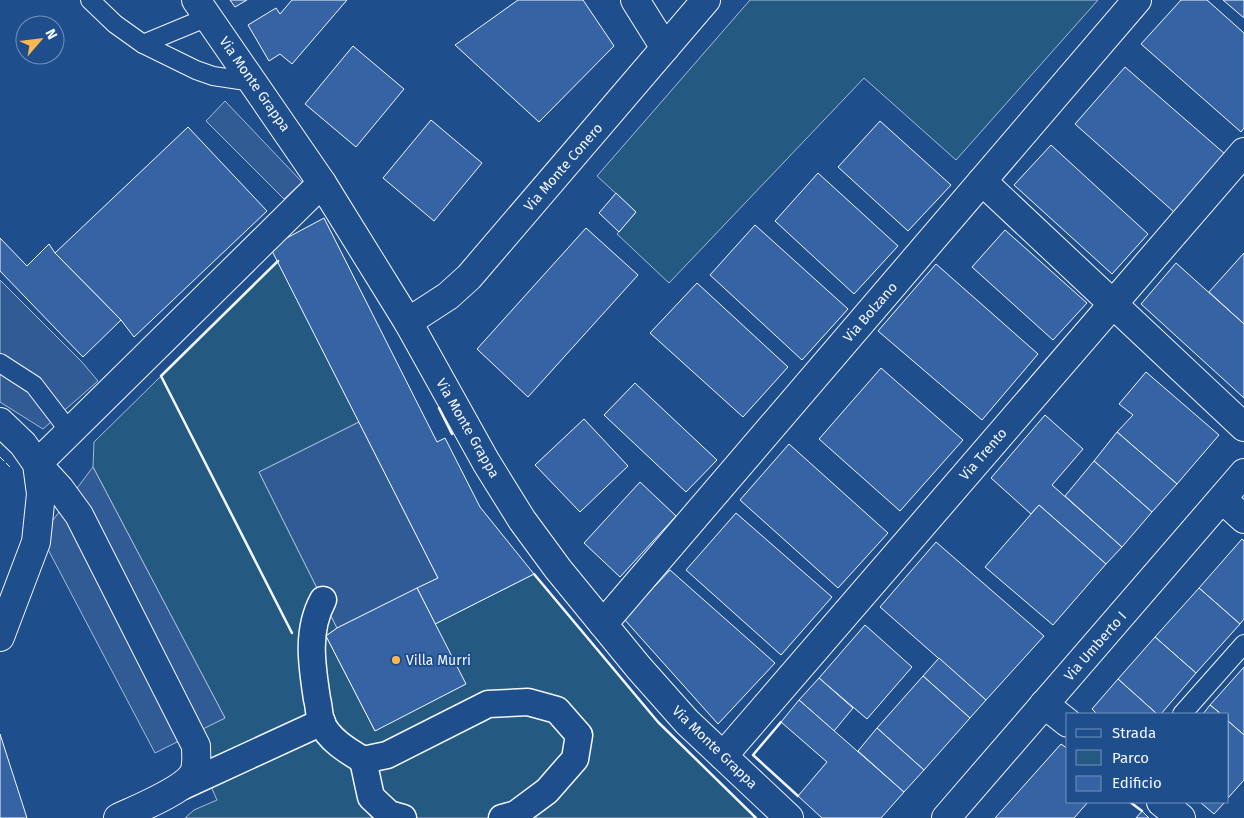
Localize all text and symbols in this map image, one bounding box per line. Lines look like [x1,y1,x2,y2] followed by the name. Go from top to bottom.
[15,15,65,65] north arrow
[41,26,61,42] text: N
[216,34,294,135] street label: Via Monte Grappa
[520,120,606,215] street label: Via Monte Conero
[840,279,901,346] street label: Via Bolzano
[432,376,503,481] street label: Via Monte Grappa
[956,425,1011,484] street label: Via Trento
[1061,608,1130,685] street label: Via Umberto I
[406,652,471,669] place label: Villa Murri
[390,654,402,666] marker: Villa Murri
[668,702,761,792] street label: Via Monte Grappa
[1066,713,1229,803] legend
[1112,724,1156,742] text: Strada
[1112,749,1149,767] text: Parco
[1112,774,1162,792] text: Edificio

